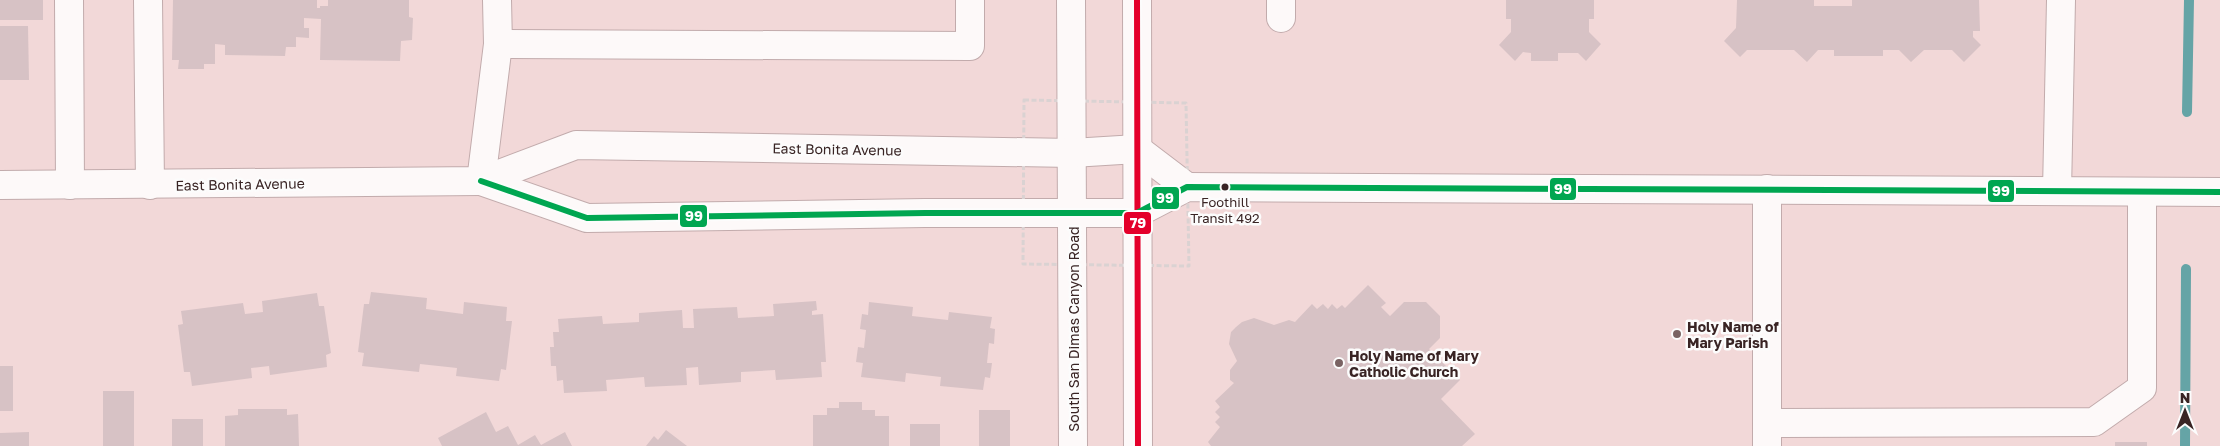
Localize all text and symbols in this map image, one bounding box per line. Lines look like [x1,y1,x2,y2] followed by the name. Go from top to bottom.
[772,139,902,159] street label: East Bonita Avenue
[175,174,305,194] street label: East Bonita Avenue
[1549,177,1577,201] line badge: 99
[1987,179,2015,203] line badge: 99
[1554,180,1572,197] text: 99
[1220,182,1230,192] marker: Foothill Transit 492
[1992,182,2010,199] text: 99
[1151,186,1180,210] line badge: 99
[1156,189,1174,206] text: 99
[1190,194,1260,226] place label: Foothill Transit 492
[679,204,708,228] line badge: 99
[685,207,703,224] text: 99
[1123,211,1152,235] line badge: 79
[1130,214,1146,231] text: 79
[1065,226,1082,432] street label: South San Dimas Canyon Road
[1687,318,1779,351] place label: Holy Name of Mary Parish
[1671,328,1683,340] marker: Holy Name of Mary Parish
[1349,347,1479,380] place label: Holy Name of Mary Catholic Church
[1333,357,1345,369] marker: Holy Name of Mary Catholic Church
[2160,386,2210,436] north arrow
[2180,389,2190,406] text: N

